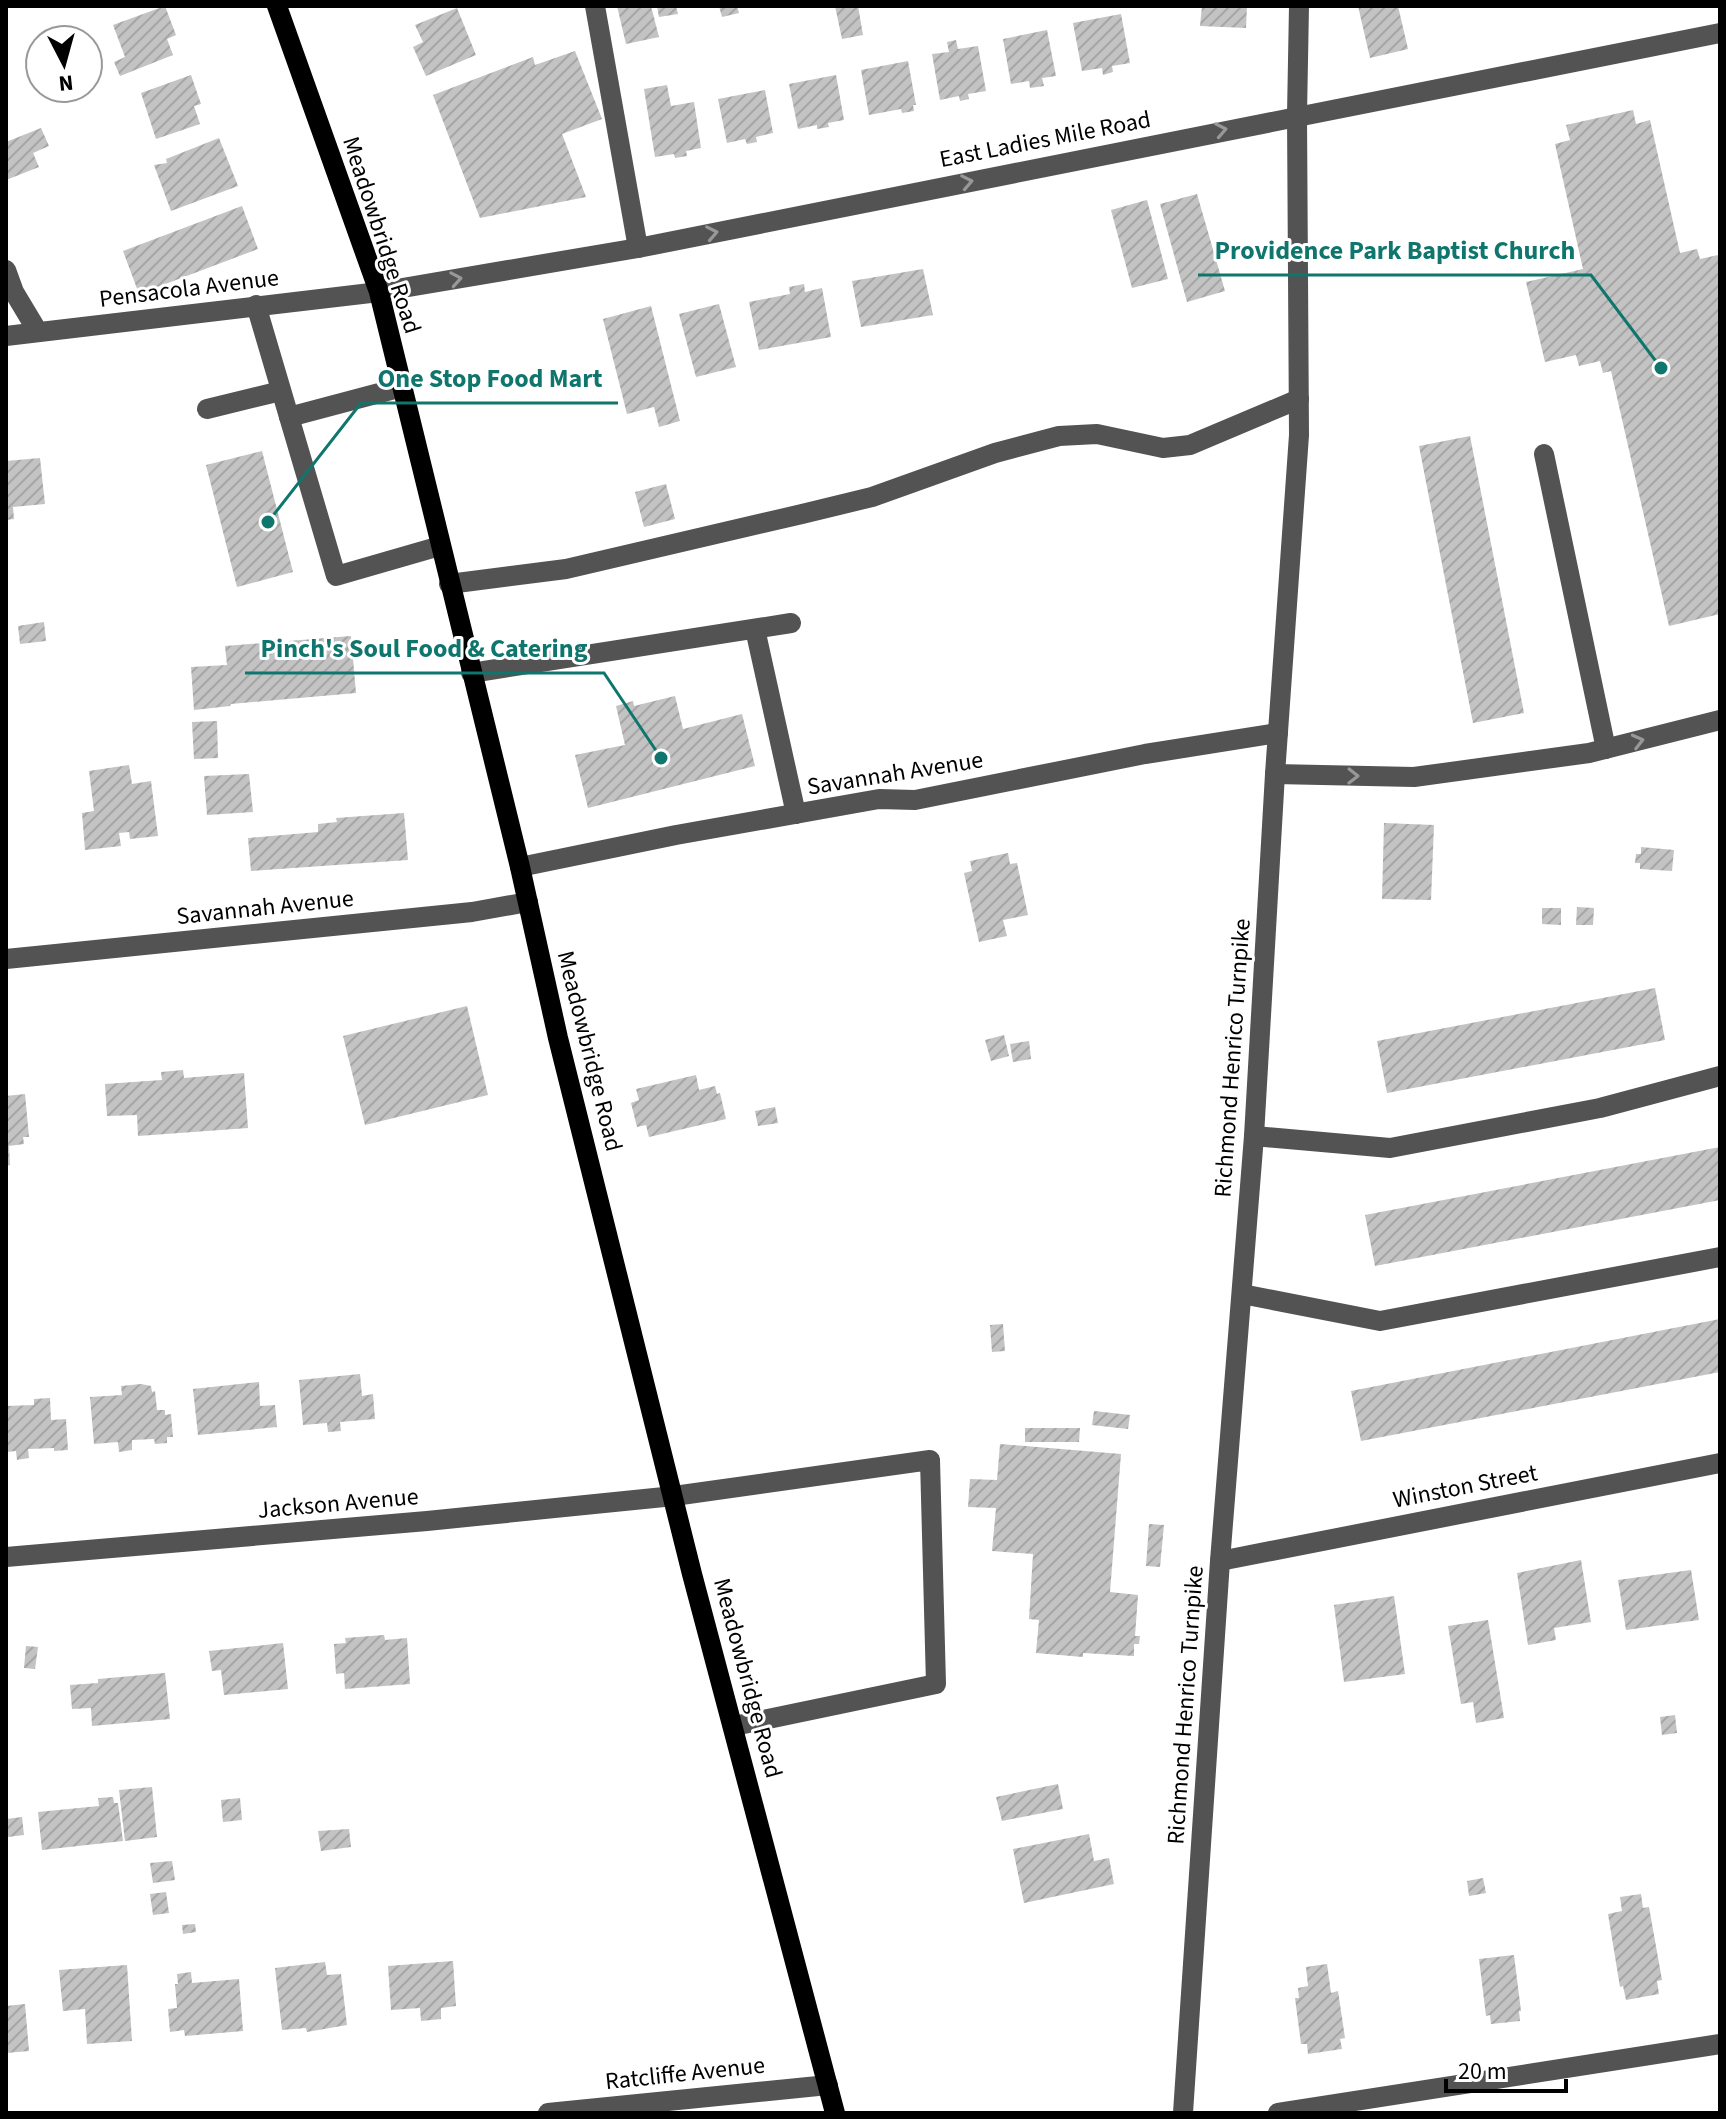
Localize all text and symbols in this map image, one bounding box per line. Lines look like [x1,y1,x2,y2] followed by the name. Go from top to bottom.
[24,24,104,104] north arrow
[57,66,75,100] text: N
[936,102,1154,177] street label: East Ladies Mile Road
[1214,122,1228,139] one-way arrow
[333,132,430,338] street label: Meadowbridge Road
[960,174,973,191] one-way arrow
[704,225,718,242] one-way arrow
[1198,225,1591,275] callout: Providence Park Baptist Church
[1215,232,1575,269] text: Providence Park Baptist Church
[97,260,281,317] street label: Pensacola Avenue
[449,271,463,288] one-way arrow
[361,353,618,403] callout: One Stop Food Mart
[378,360,603,397] text: One Stop Food Mart
[245,623,604,673] callout: Pinch's Soul Food & Catering
[260,630,588,667] text: Pinch's Soul Food & Catering
[1630,733,1644,750] one-way arrow
[804,742,986,805] street label: Savannah Avenue
[1347,767,1360,785] one-way arrow
[175,881,355,934] street label: Savannah Avenue
[1205,917,1260,1199] street label: Richmond Henrico Turnpike
[548,947,631,1155] street label: Meadowbridge Road
[1390,1455,1540,1518] street label: Winston Street
[256,1479,420,1528] street label: Jackson Avenue
[1158,1564,1213,1846] street label: Richmond Henrico Turnpike
[704,1574,791,1782] street label: Meadowbridge Road
[1446,2043,1566,2093] scale bar
[603,2048,767,2099] street label: Ratcliffe Avenue
[1458,2054,1507,2089] text: 20 m

